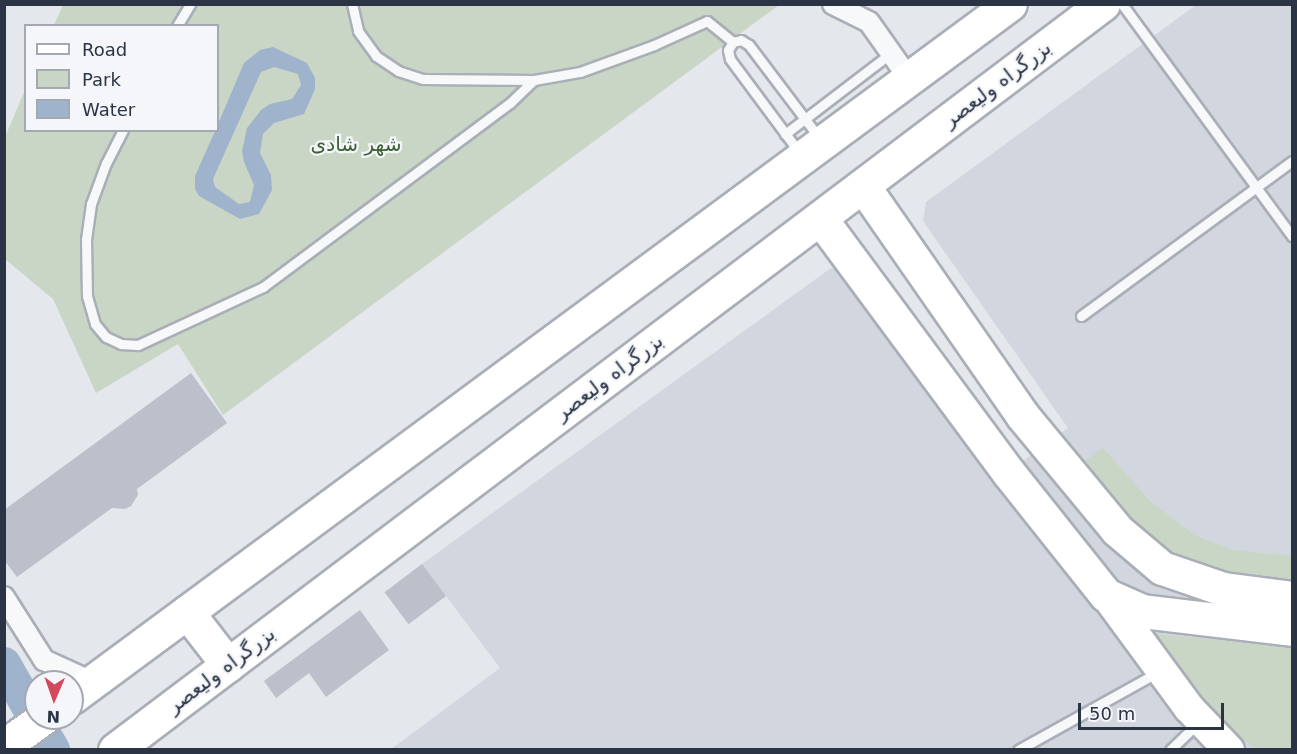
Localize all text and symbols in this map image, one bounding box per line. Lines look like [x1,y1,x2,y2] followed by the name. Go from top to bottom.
[24,24,219,132] legend
[938,36,1056,132] street label: بزرگراه ولیعصر
[82,39,127,60] text: Road
[82,69,121,90] text: Park
[82,99,135,120] text: Water
[311,132,401,156] park label: شهر شادی
[550,329,668,425] street label: بزرگراه ولیعصر
[162,622,280,718] street label: بزرگراه ولیعصر
[24,670,84,730] north arrow
[1081,691,1226,729] scale bar
[1089,703,1135,724] text: 50 m
[46,707,60,726] text: N

